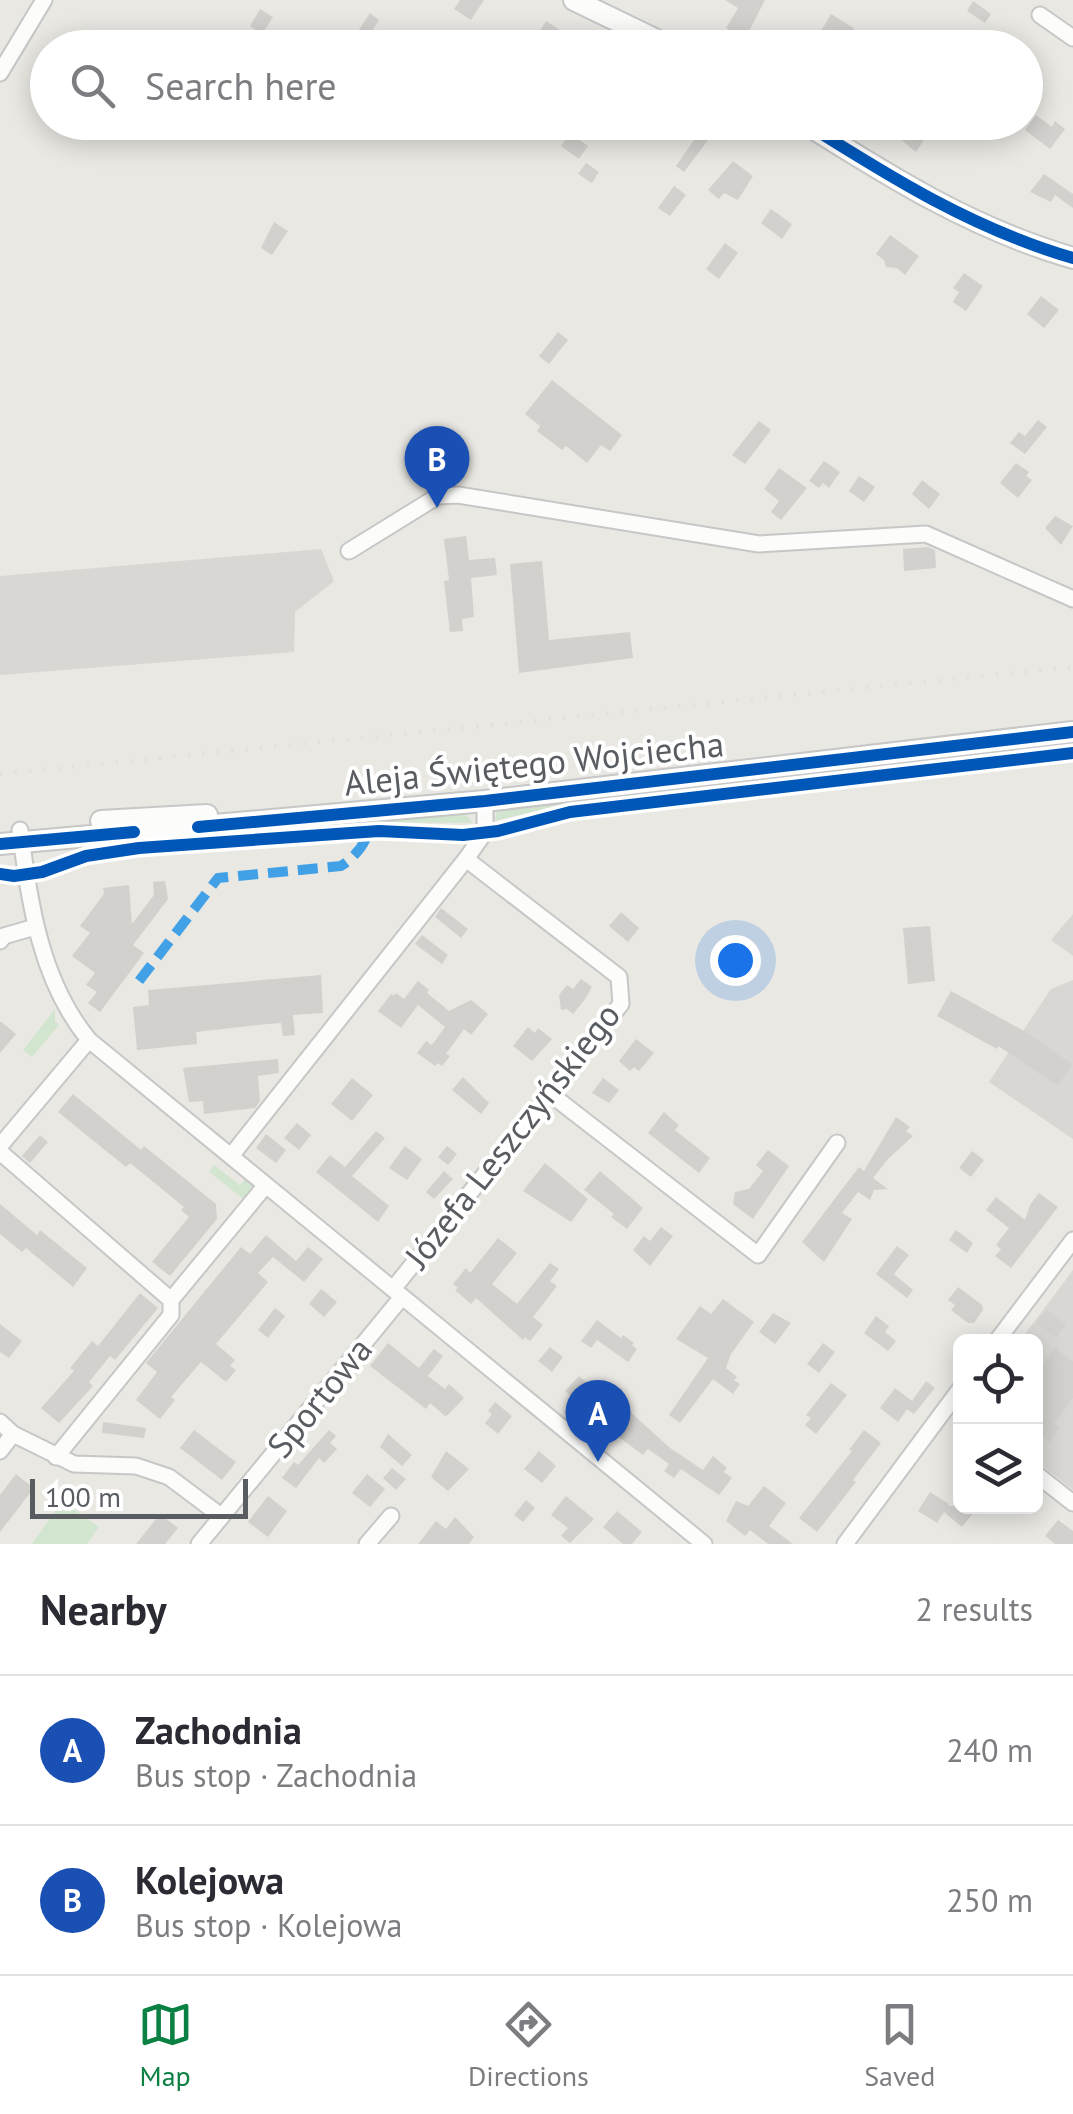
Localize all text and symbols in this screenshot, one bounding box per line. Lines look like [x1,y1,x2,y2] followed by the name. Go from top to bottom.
[30,30,1043,140] search box
[65,58,120,113] icon: search
[145,61,337,110] text: Search here
[404,426,470,508] pin: B
[342,720,726,806] street label: Aleja Świętego Wojciecha
[710,935,761,986] your location
[393,993,630,1279] street label: Józefa Leszczyńskiego
[256,1327,382,1467] street label: Sportowa
[953,1334,1043,1514] map controls
[953,1334,1043,1424] button: locate
[566,1380,630,1462] pin: A
[953,1424,1043,1514] button: layers
[30,1474,248,1518] scale bar
[45,1478,121,1515] text: 100 m
[40,1582,167,1637] text: Nearby
[915,1588,1033,1630] text: 2 results
[135,1705,302,1754] text: Zachodnia
[63,1729,82,1771] text: A
[946,1729,1033,1771] text: 240 m
[135,1754,417,1796] text: Bus stop · Zachodnia
[135,1855,284,1904] text: Kolejowa
[63,1879,82,1921] text: B
[946,1879,1033,1921] text: 250 m
[135,1904,403,1946] text: Bus stop · Kolejowa
[138,1997,193,2094] tab: Map
[468,1997,589,2094] tab: Directions
[864,1997,935,2094] tab: Saved

